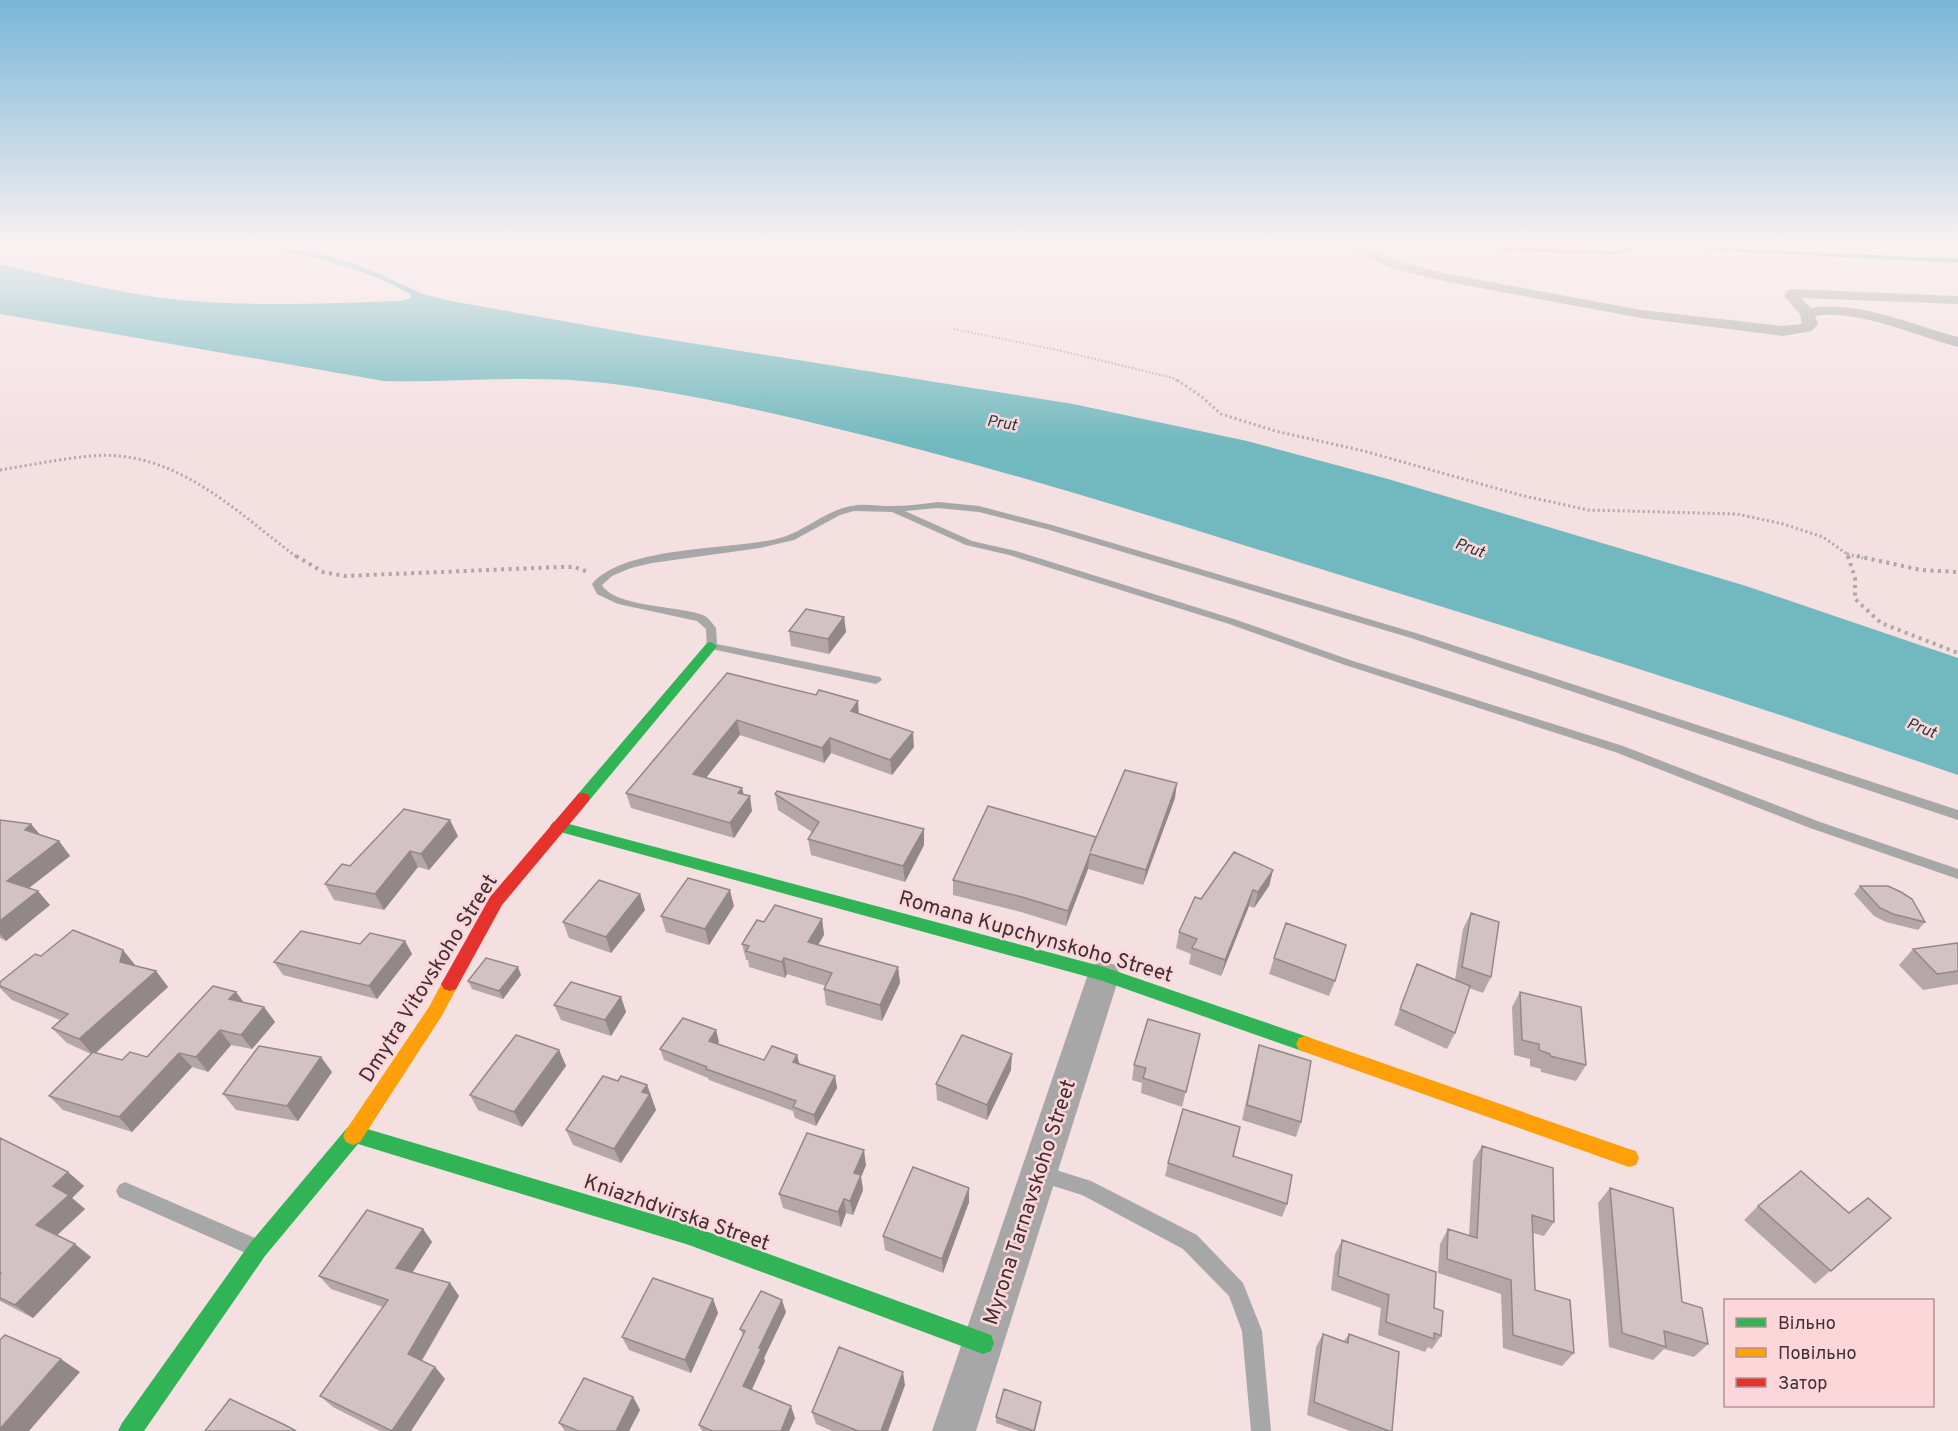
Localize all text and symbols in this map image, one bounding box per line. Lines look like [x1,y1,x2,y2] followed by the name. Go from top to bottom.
[985,412,1019,436] water label: Prut
[1452,534,1488,564] water label: Prut
[1904,714,1940,744] water label: Prut
[354,870,505,1088] street label: Dmytra Vitovskoho Street
[895,885,1176,990] street label: Romana Kupchynskoho Street
[978,1076,1083,1329] street label: Myrona Tarnavskoho Street
[580,1169,773,1258] street label: Kniazhdvirska Street
[1724,1299,1934,1407] legend
[1778,1313,1836,1336] text: Вільно
[1778,1343,1857,1366] text: Повільно
[1778,1373,1827,1396] text: Затор

